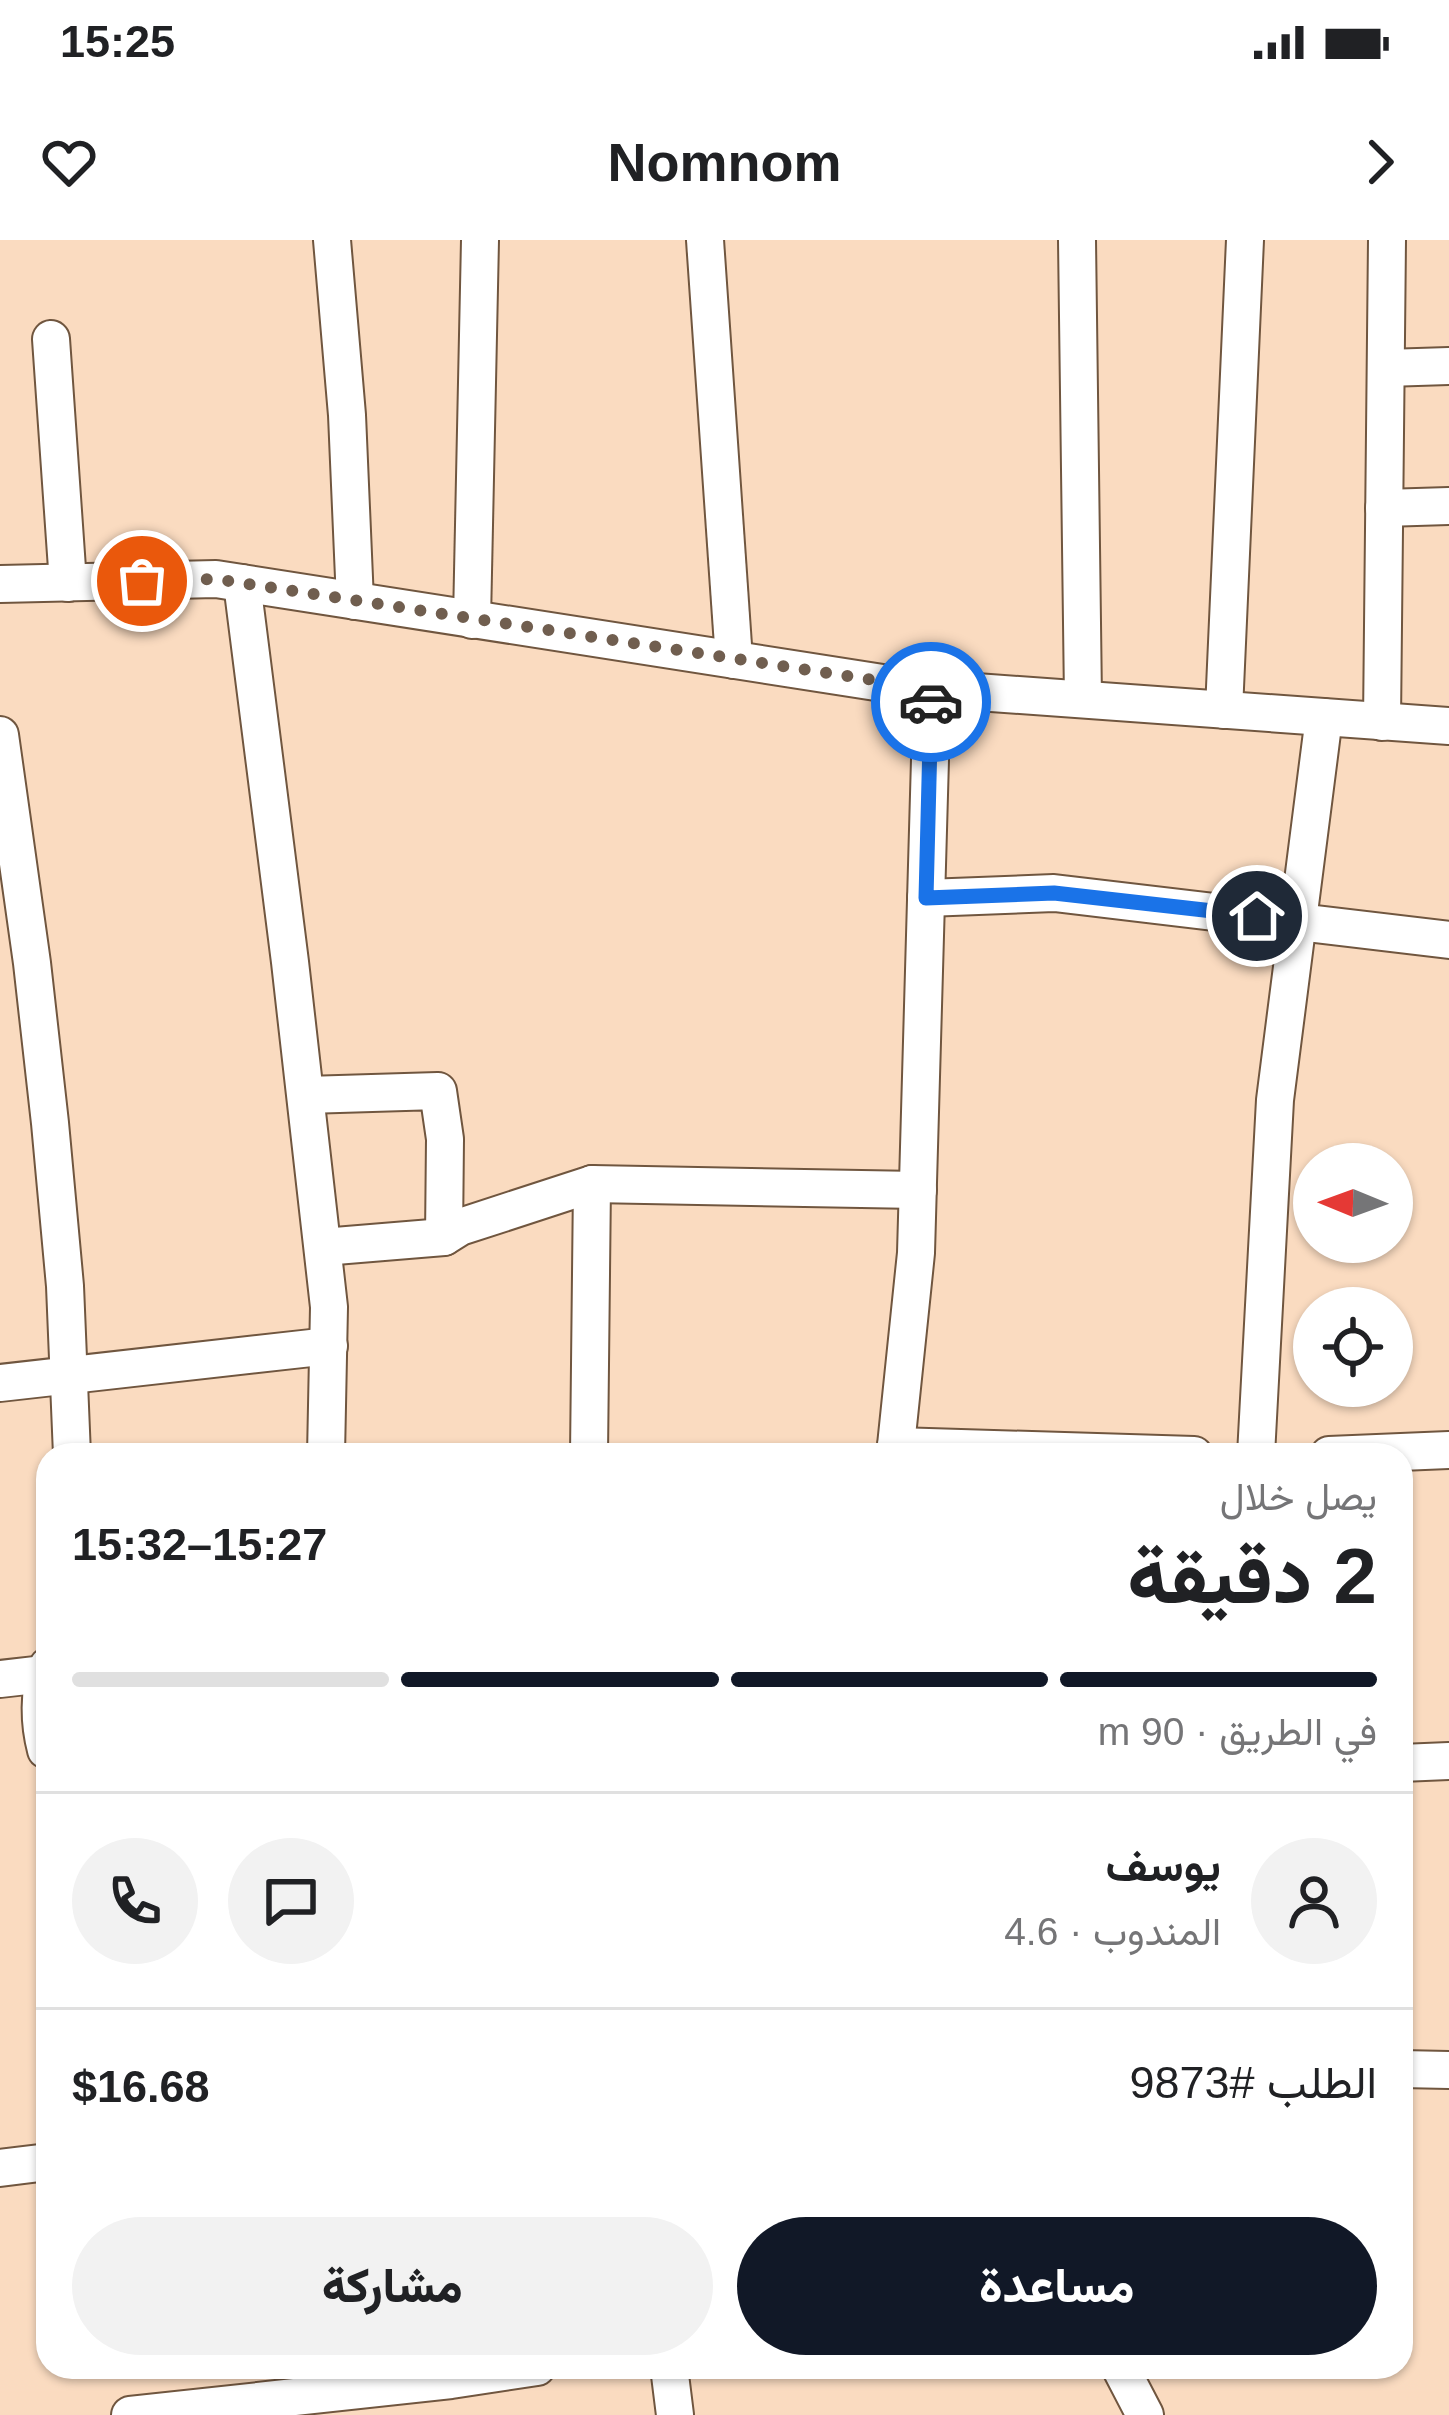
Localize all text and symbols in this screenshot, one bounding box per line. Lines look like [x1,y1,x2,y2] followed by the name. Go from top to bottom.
[60,16,175,67] text: 15:25
[36,129,102,195] icon: heart
[1347,129,1413,195] icon: forward
[608,132,842,192] text: Nomnom
[91,530,193,632] pin
[109,548,175,614] icon: bag
[871,642,991,762] courier
[898,669,964,735] icon: car
[1206,865,1308,967] pin
[1224,883,1290,949] icon: home
[1293,1143,1413,1263] north arrow
[1293,1143,1413,1407] map controls
[1293,1287,1413,1407] button: locate
[1220,1475,1377,1518] text: يصل خلال
[72,1519,327,1570] text: 15:27–15:32
[1127,1532,1377,1620] text: 2 دقيقة
[1098,1710,1377,1753] text: في الطريق · 90 m
[72,1838,198,1964] button: phone
[228,1838,354,1964] button: chat
[1251,1838,1377,1964] button: person
[1106,1840,1221,1891] text: يوسف
[1004,1910,1221,1953] text: المندوب · 4.6
[1129,2057,1377,2108] text: الطلب #9873
[72,2061,210,2112] text: $16.68
[72,2217,713,2355] button: مشاركة
[737,2217,1377,2355] button: مساعدة

